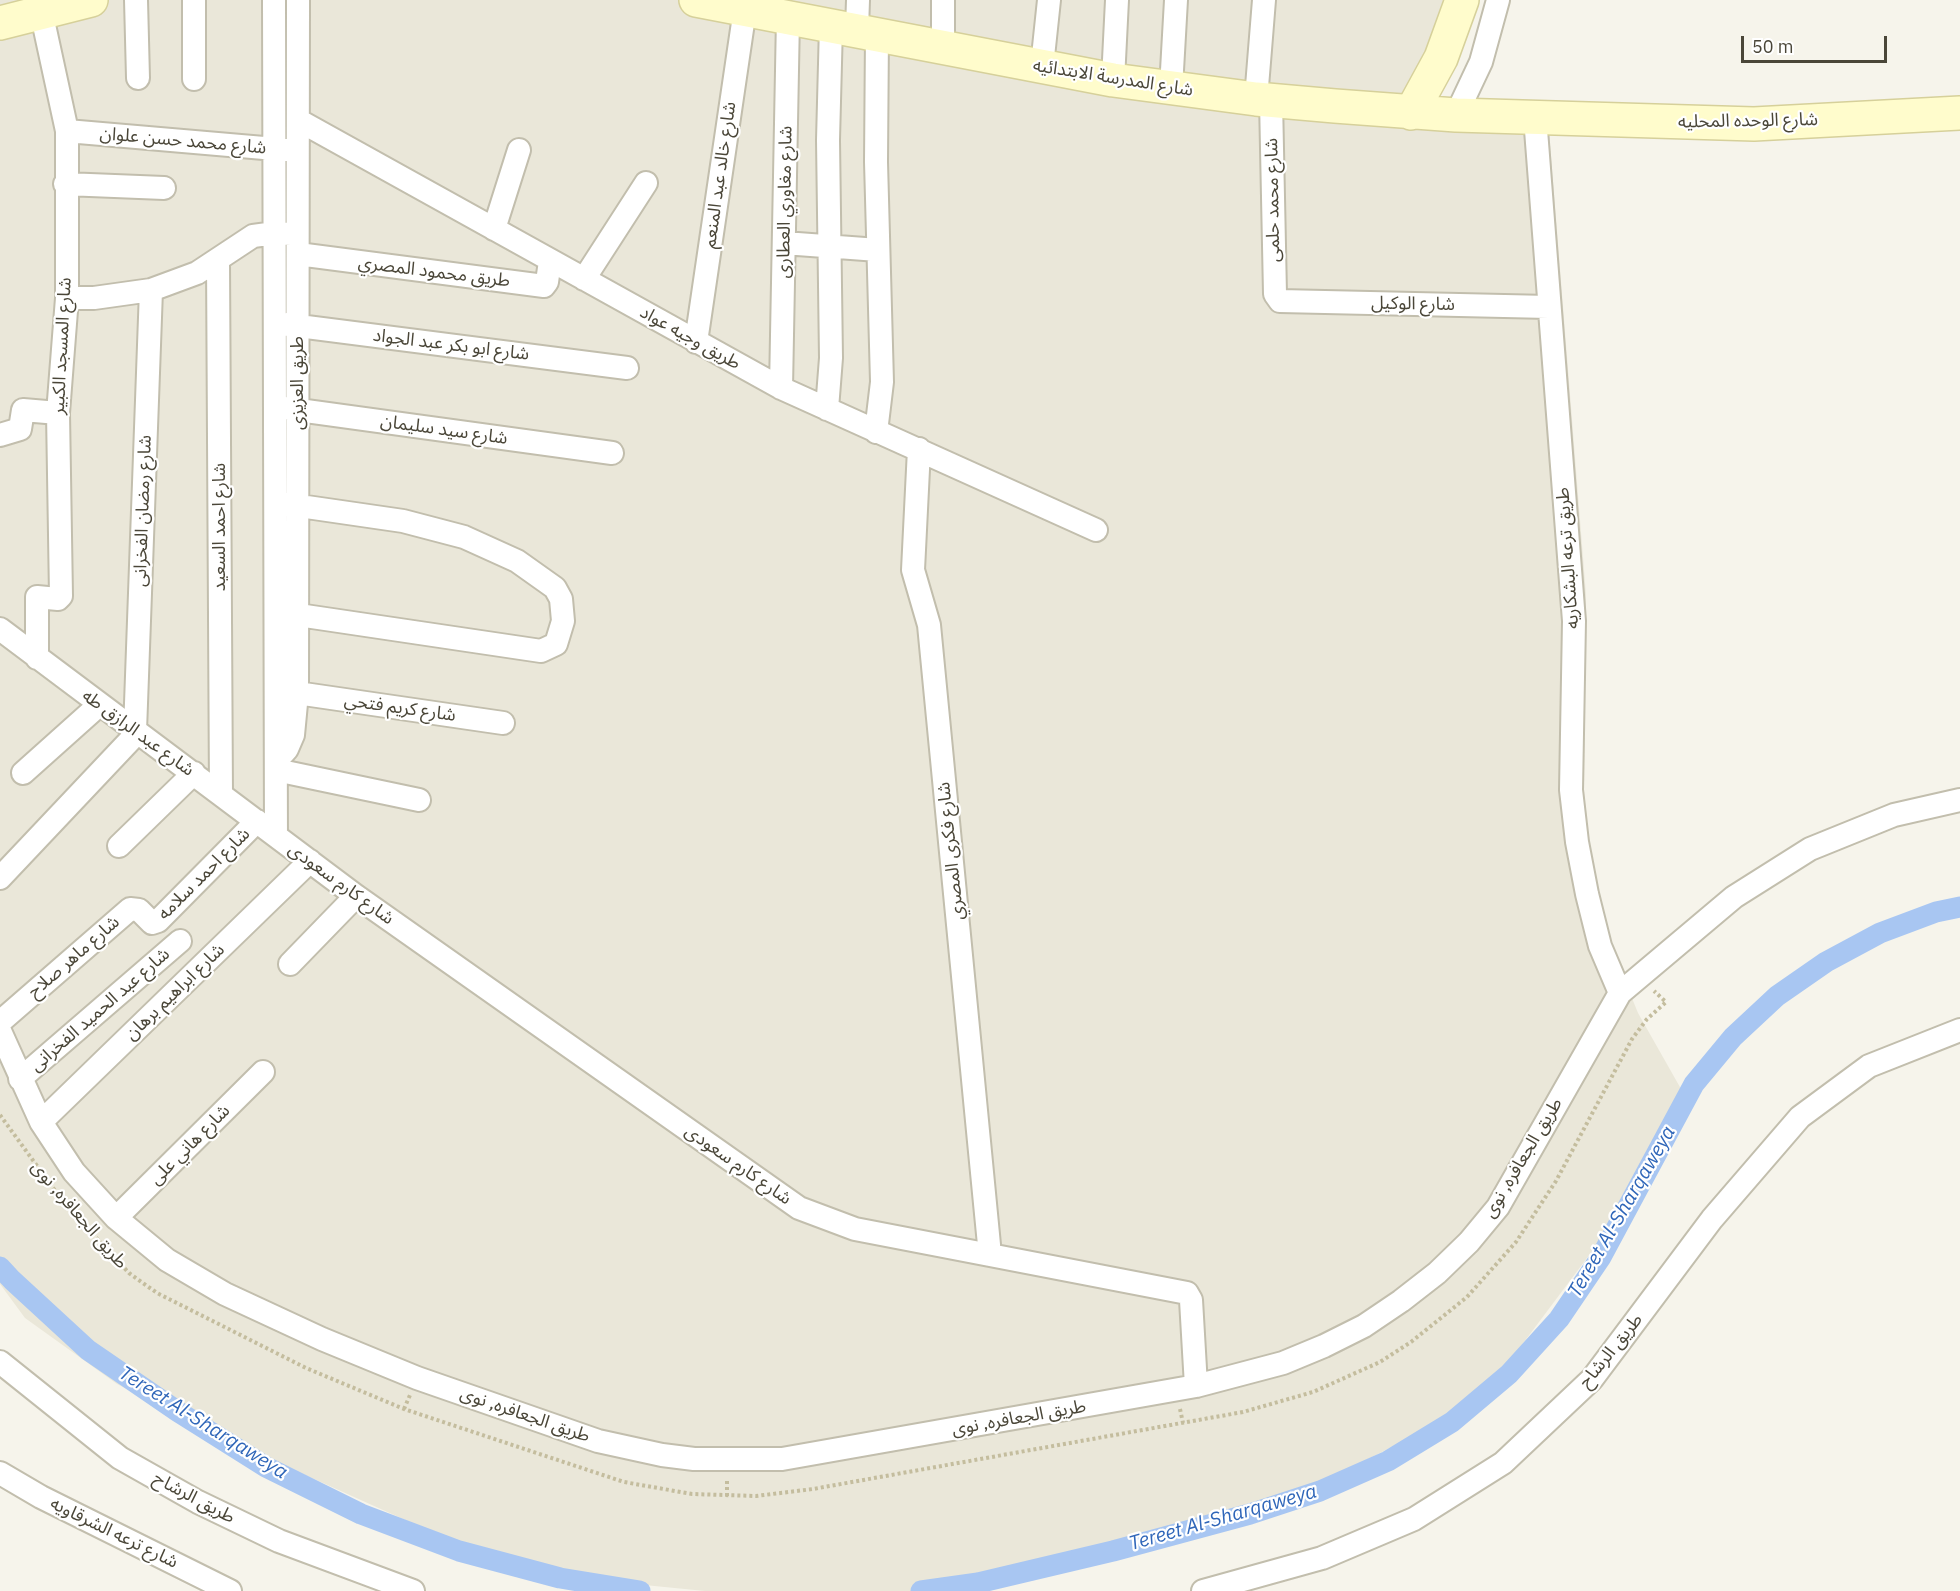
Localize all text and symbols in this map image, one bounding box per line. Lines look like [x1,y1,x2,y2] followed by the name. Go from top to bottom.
[1744,24,1890,62] scale bar
[1752,35,1794,58] text: 50 m
[1031,55,1195,101] street label: شارع المدرسة الابتدائيه
[699,100,741,250] street label: شارع خالد عبد المنعم
[1678,109,1818,133] street label: شارع الوحده المحليه
[99,123,267,159] street label: شارع محمد حسن علوان
[773,126,797,278] street label: شارع مغاوري العطارى
[1261,138,1285,262] street label: شارع محمد حلمى
[357,252,511,292] street label: طريق محمود المصري
[48,277,76,415] street label: شارع المسجد الكبير
[1371,292,1455,316] street label: شارع الوكيل
[636,301,744,375] street label: طريق وجيه عواد
[372,325,530,365] street label: شارع ابو بكر عبد الجواد
[287,336,309,430] street label: طريق العزيزى
[379,410,509,450] street label: شارع سيد سليمان
[130,435,156,587] street label: شارع رمضان الفخرانى
[209,463,231,591] street label: شارع احمد السعيد
[1552,486,1584,630] street label: طريق ترعه البشكاريه
[78,685,198,781] street label: شارع عبد الرازق طه
[343,689,457,727] street label: شارع كريم فتحي
[933,781,969,921] street label: شارع فكرى المصري
[153,823,255,925] street label: شارع احمد سلامه
[284,839,398,929] street label: شارع كارم سعودى
[24,911,124,1003] street label: شارع ماهر صلاح
[121,939,229,1045] street label: شارع ابراهيم برهان
[26,943,174,1077] street label: شارع عبد الحميد الفخرانى
[1479,1094,1567,1222] street label: طريق الجعافره, نوى
[145,1100,235,1190] street label: شارع هاني على
[681,1120,795,1210] street label: شارع كارم سعودى
[1563,1122,1681,1302] water label: Tereet Al-Sharqaweya
[26,1157,132,1273] street label: طريق الجعافره, نوى
[1574,1309,1648,1393] street label: طريق الرشاح
[114,1361,292,1485] water label: Tereet Al-Sharqaweya
[457,1383,593,1447] street label: طريق الجعافره, نوى
[950,1396,1088,1440] street label: طريق الجعافره, نوى
[149,1467,239,1529] street label: طريق الرشاح
[1126,1480,1320,1556] water label: Tereet Al-Sharqaweya
[46,1493,182,1573] street label: شارع ترعه الشرقاويه

